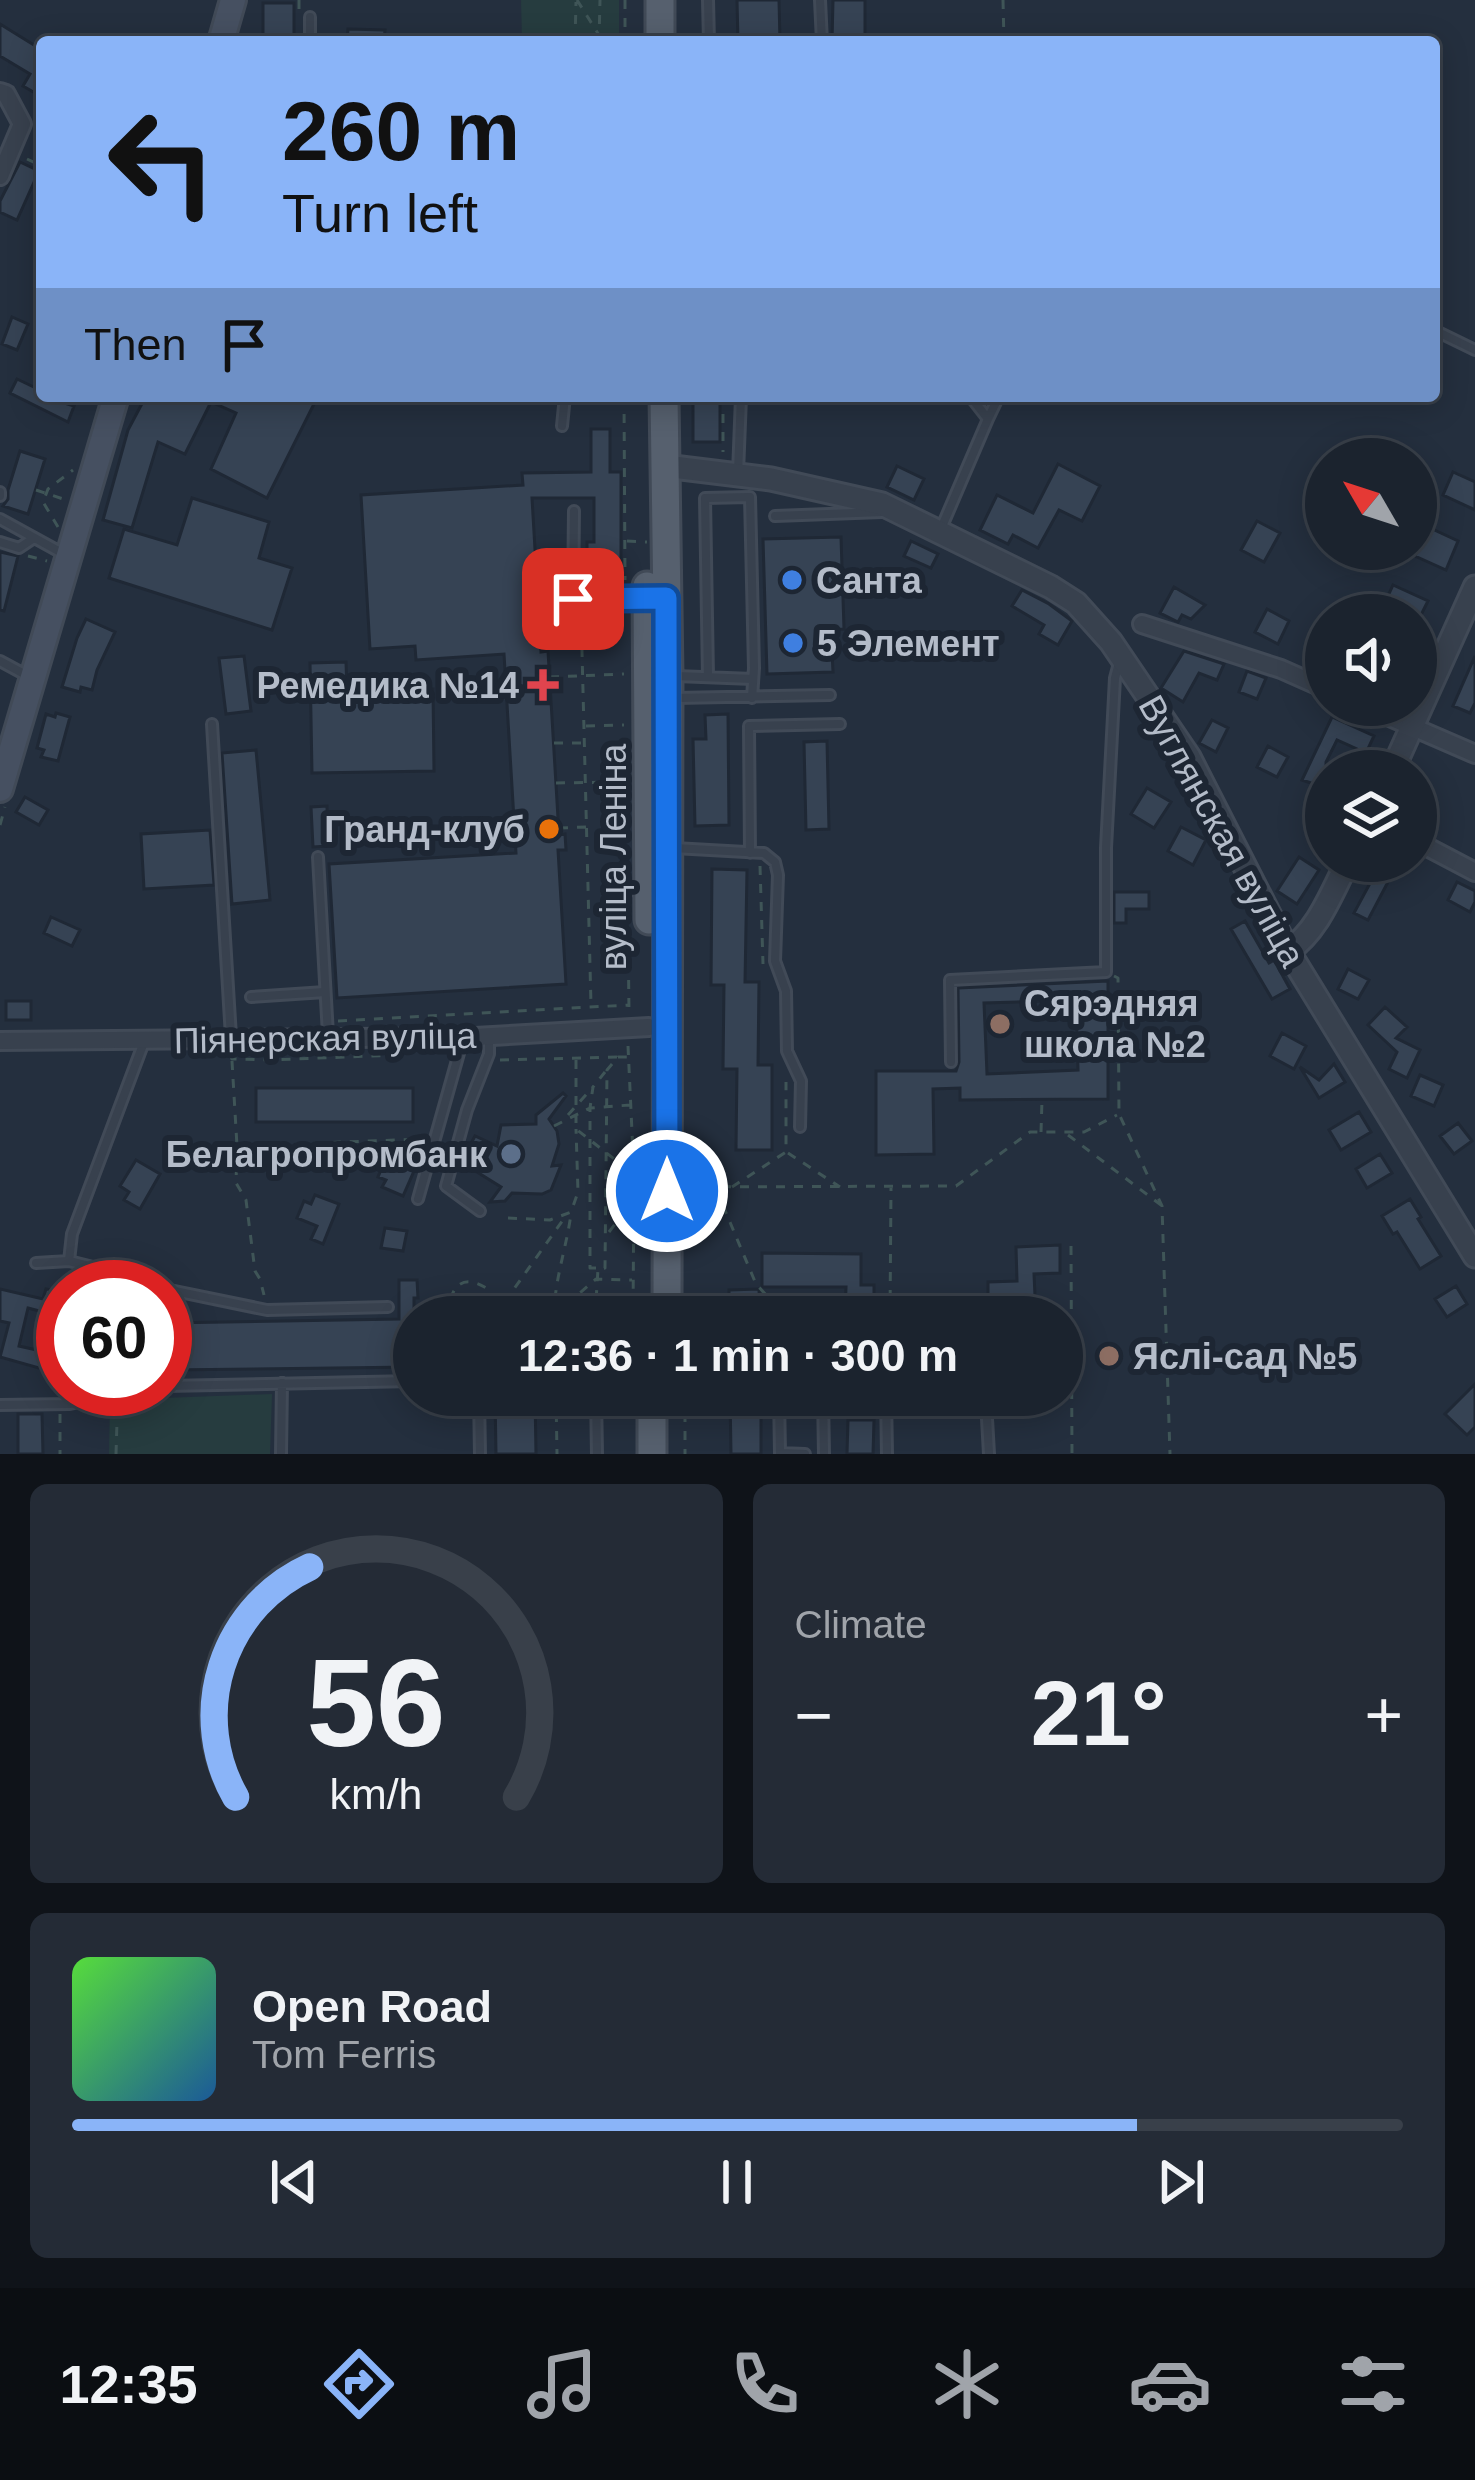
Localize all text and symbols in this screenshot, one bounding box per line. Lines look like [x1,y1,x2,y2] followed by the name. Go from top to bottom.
[84,84,240,240] icon: left
[282,84,520,178] text: 260 m
[282,183,478,243] text: Turn left
[211,312,277,378] icon: arrive
[84,319,187,370] text: Then
[1305,438,1437,570] north arrow
[1305,438,1437,882] map controls
[522,548,624,650] pin
[816,560,923,601] place label: Санта
[540,566,606,632] icon: arrive
[779,567,805,593] marker: Санта
[1305,594,1437,726] button: sound
[817,623,1000,664] place label: 5 Элемент
[780,630,806,656] marker: 5 Элемент
[256,665,519,706] place label: Ремедика №14
[530,672,556,698] marker: Ремедика №14
[1130,688,1314,975] street label: Вуглянская вуліца
[593,743,634,970] street label: вуліца Леніна
[1305,750,1437,882] button: layers
[324,809,525,850] place label: Гранд-клуб
[536,816,562,842] marker: Гранд-клуб
[1024,983,1206,1065] place label: Сярэдняя школа №2
[987,1011,1013,1037] marker: Сярэдняя школа №2
[173,1015,478,1061] street label: Піянерская вуліца
[604,1128,730,1254] position arrow
[166,1134,488,1175] place label: Белагропромбанк
[498,1141,524,1167] marker: Белагропромбанк
[36,1260,192,1416] speed limit sign: 60
[518,1330,958,1381] text: 12:36 · 1 min · 300 m
[1133,1336,1357,1377] place label: Яслі-сад №5
[1096,1343,1122,1369] marker: Яслі-сад №5
[795,1603,927,1646] text: Climate
[307,1633,446,1772] text: 56
[1031,1664,1167,1764] text: 21°
[795,1678,833,1752] text: −
[1364,1678,1403,1752] text: +
[330,1769,423,1817] text: km/h
[252,1981,492,2032] text: Open Road
[252,2033,436,2076] text: Tom Ferris
[261,2149,327,2215] icon: previous
[704,2149,770,2215] icon: pause
[1148,2149,1214,2215] icon: next
[317,2342,401,2426] icon: directions
[520,2342,604,2426] icon: music
[723,2342,807,2426] icon: phone
[925,2342,1009,2426] icon: climate
[1128,2342,1212,2426] icon: car
[1331,2342,1415,2426] icon: filters
[59,2354,198,2414] text: 12:35

